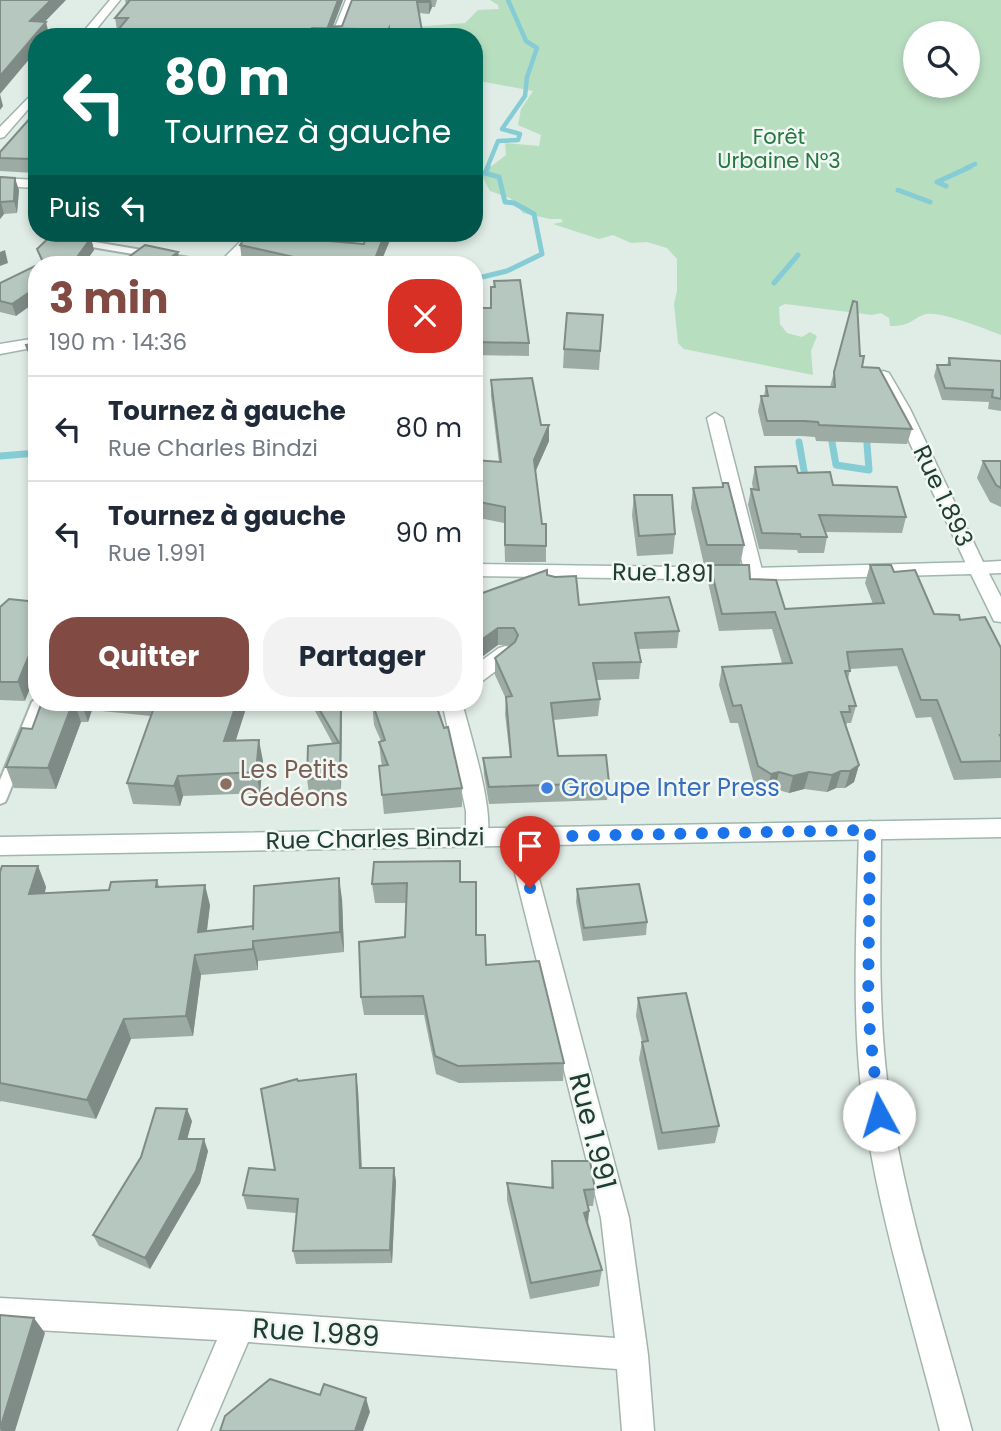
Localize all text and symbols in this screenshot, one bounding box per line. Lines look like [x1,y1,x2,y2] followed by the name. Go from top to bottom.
[903,21,980,98] map controls
[903,21,980,98] button: search
[164,44,290,112] text: 80 m
[49,56,140,147] icon: left
[164,109,451,154] text: Tournez à gauche
[717,122,841,175] park label: Forêt Urbaine N°3
[115,189,153,227] icon: left
[49,190,101,226] text: Puis
[49,269,169,328] text: 3 min
[388,279,462,353] button: close
[49,326,187,358] text: 190 m · 14:36
[108,393,346,429] text: Tournez à gauche
[49,410,87,448] icon: left
[396,410,462,446] text: 80 m
[108,432,318,464] text: Rue Charles Bindzi
[906,440,981,552] street label: Rue 1.893
[108,498,346,534] text: Tournez à gauche
[49,515,87,553] icon: left
[396,515,462,551] text: 90 m
[108,537,206,569] text: Rue 1.991
[612,555,714,590] street label: Rue 1.891
[49,617,249,697] button: Quitter
[263,617,462,697] button: Partager
[240,753,349,814] place label: Les Petits Gédéons
[561,771,780,804] place label: Groupe Inter Press
[218,776,234,792] marker: Les Petits Gédéons
[539,780,555,796] marker: Groupe Inter Press
[500,816,560,888] pin
[265,820,485,857] street label: Rue Charles Bindzi
[511,827,549,865] icon: arrive
[559,1069,626,1194] street label: Rue 1.991
[842,1078,916,1152] position arrow
[251,1309,381,1356] street label: Rue 1.989

